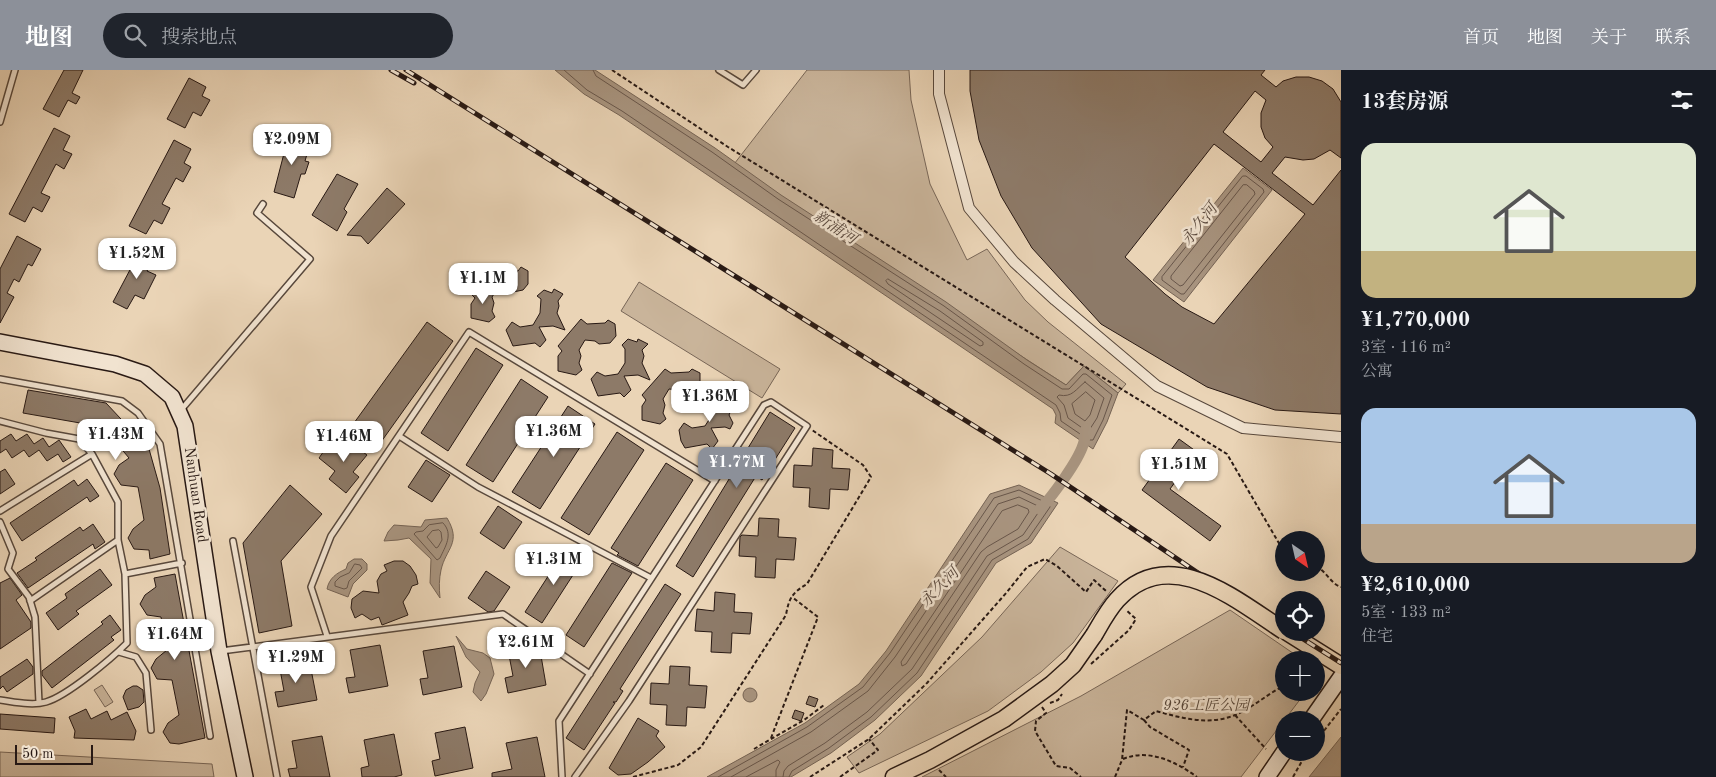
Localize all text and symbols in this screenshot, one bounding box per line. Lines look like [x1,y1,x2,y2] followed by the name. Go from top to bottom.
[103,13,453,58] search box
[121,21,149,49] icon: search
[25,27,73,51] text: 地图
[161,29,237,48] text: 搜索地点
[1463,29,1499,47] text: 首页
[1527,29,1563,47] text: 地图
[1591,29,1627,47] text: 关于
[1655,29,1691,47] text: 联系
[1668,86,1696,114] icon: filters
[1361,92,1448,113] text: 13套房源
[251,124,333,166] pin: ¥2.09M
[264,132,320,148] text: ¥2.09M
[1484,176,1574,266] icon: home
[1177,198,1223,249] water label: 永久河
[811,207,863,249] water label: 新浦河
[96,238,178,280] pin: ¥1.52M
[109,246,165,262] text: ¥1.52M
[448,262,518,305] pin: ¥1.1M
[460,271,506,287] text: ¥1.1M
[1361,310,1470,331] text: ¥1,770,000
[1361,340,1451,356] text: 3室 · 116 m²
[1361,364,1393,380] text: 公寓
[669,380,751,423] pin: ¥1.36M
[682,389,738,405] text: ¥1.36M
[513,416,595,458] pin: ¥1.36M
[75,418,157,461] pin: ¥1.43M
[303,420,385,463] pin: ¥1.46M
[526,424,582,440] text: ¥1.36M
[88,427,144,443] text: ¥1.43M
[316,429,372,445] text: ¥1.46M
[1484,441,1574,531] icon: home
[181,446,209,544] street label: Nanhuan Road
[696,446,778,489] pin: ¥1.77M
[1138,448,1220,491] pin: ¥1.51M
[709,455,765,471] text: ¥1.77M
[1151,457,1207,473] text: ¥1.51M
[1275,531,1325,581] north arrow
[1275,531,1325,761] map controls
[513,544,595,586] pin: ¥1.31M
[526,552,582,568] text: ¥1.31M
[916,562,965,611] water label: 永久河
[1361,575,1470,596] text: ¥2,610,000
[1275,591,1325,641] button: locate
[1361,605,1451,621] text: 5室 · 133 m²
[134,618,216,661] pin: ¥1.64M
[485,626,567,669] pin: ¥2.61M
[147,627,203,643] text: ¥1.64M
[1361,629,1393,645] text: 住宅
[498,635,554,651] text: ¥2.61M
[255,642,337,684] pin: ¥1.29M
[268,650,324,666] text: ¥1.29M
[1275,651,1325,701] button: +
[1163,697,1251,714] park label: 926工匠公园
[1275,711,1325,761] button: −
[15,742,92,765] scale bar
[22,747,53,761] text: 50 m

